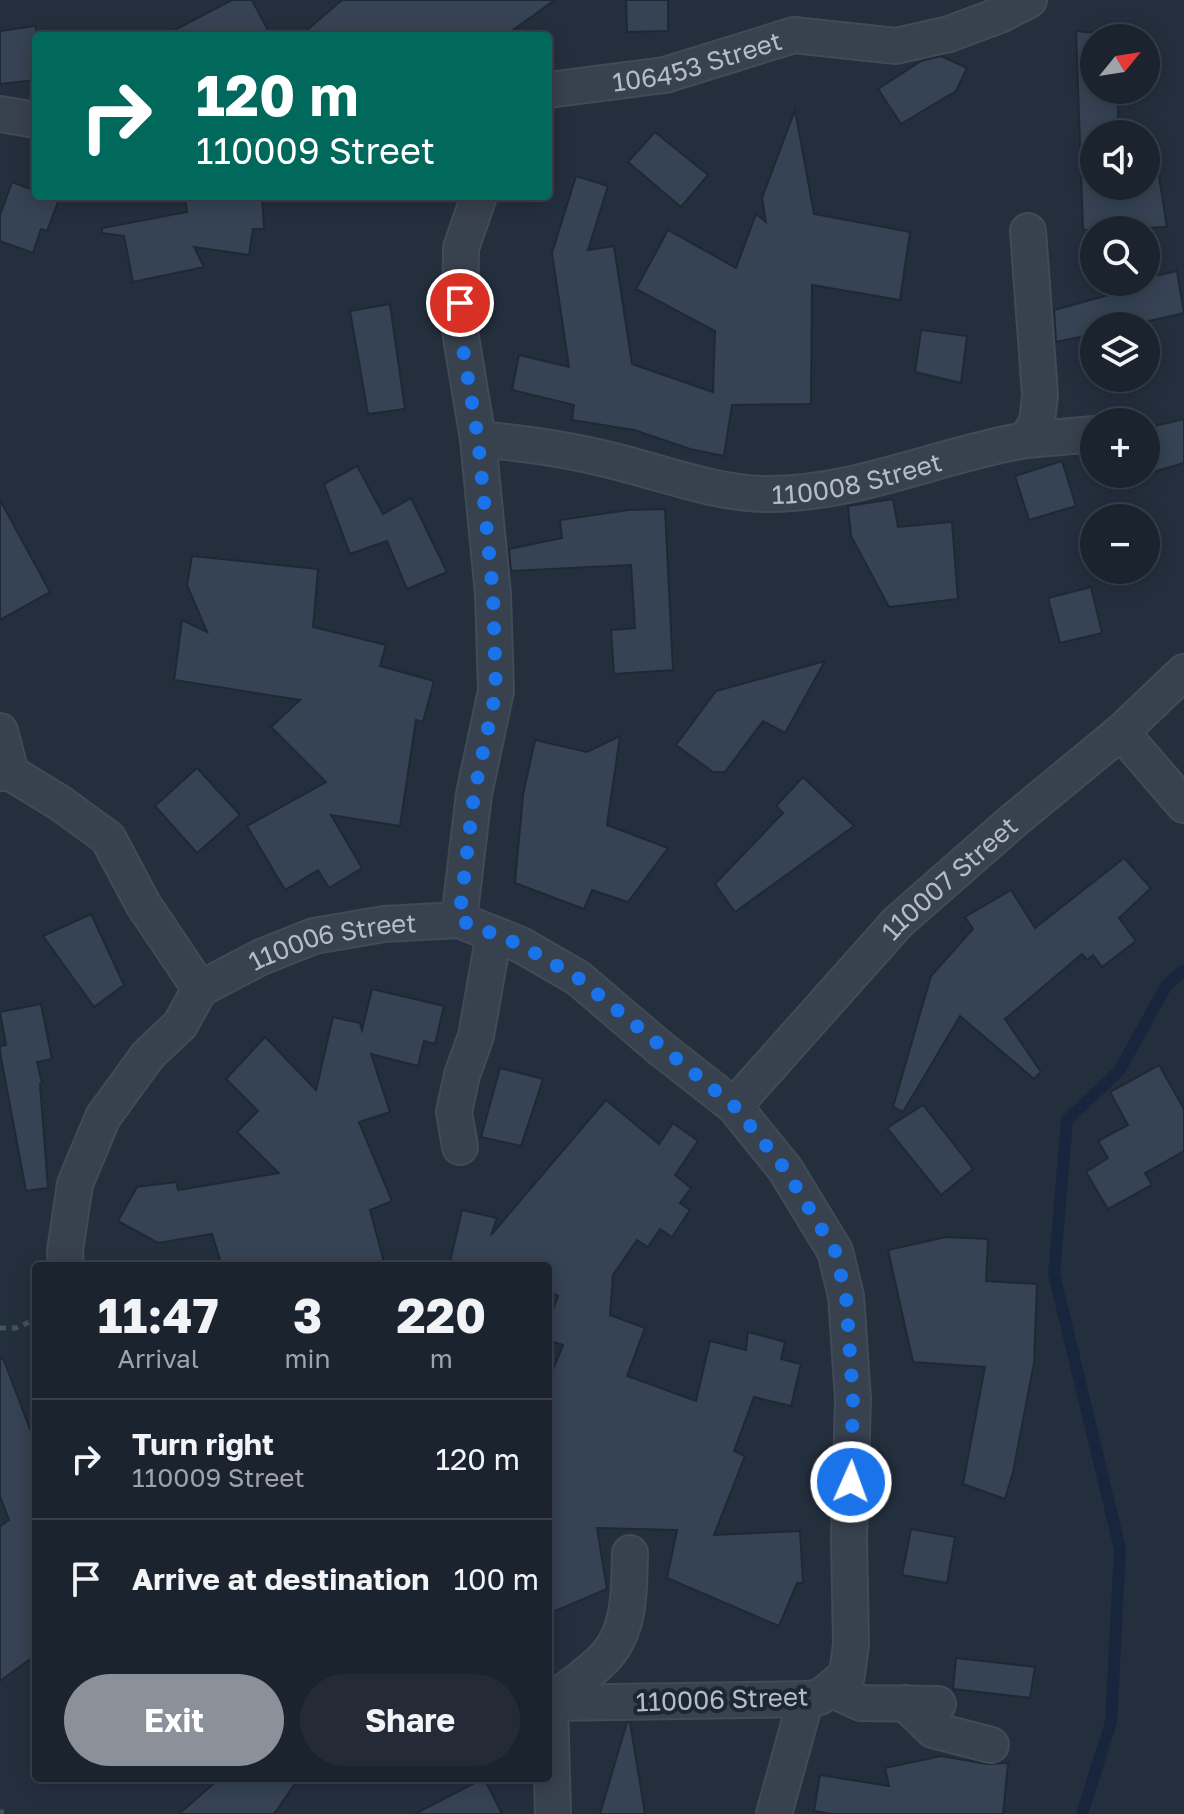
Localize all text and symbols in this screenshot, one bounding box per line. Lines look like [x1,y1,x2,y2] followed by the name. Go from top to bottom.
[610,24,785,97] street label: 106453 Street
[1080,24,1160,104] north arrow
[1080,24,1160,584] map controls
[196,61,358,128] text: 120 m
[64,64,168,168] icon: right
[1080,120,1160,200] button: sound
[196,129,435,172] text: 110009 Street
[1080,216,1160,296] button: search
[426,269,494,337] pin
[438,281,482,325] icon: arrive
[1080,312,1160,392] button: layers
[1080,408,1160,488] button: +
[771,446,945,510] street label: 110008 Street
[1080,504,1160,584] button: −
[874,809,1023,946] street label: 110007 Street
[243,907,417,976] street label: 110006 Street
[98,1286,219,1344] text: 11:47
[293,1286,322,1344] text: 3
[396,1286,486,1344] text: 220
[118,1343,199,1374] text: Arrival
[285,1343,331,1374] text: min
[430,1343,453,1374] text: m
[132,1426,274,1462] text: Turn right
[64,1437,108,1481] icon: right
[809,1440,893,1524] position arrow
[435,1441,520,1477] text: 120 m
[132,1462,305,1493] text: 110009 Street
[64,1557,108,1601] icon: arrive
[132,1561,429,1597] text: Arrive at destination
[453,1561,539,1597] text: 100 m
[64,1674,284,1766] button: Exit
[300,1674,520,1766] button: Share
[635,1680,809,1718] street label: 110006 Street

